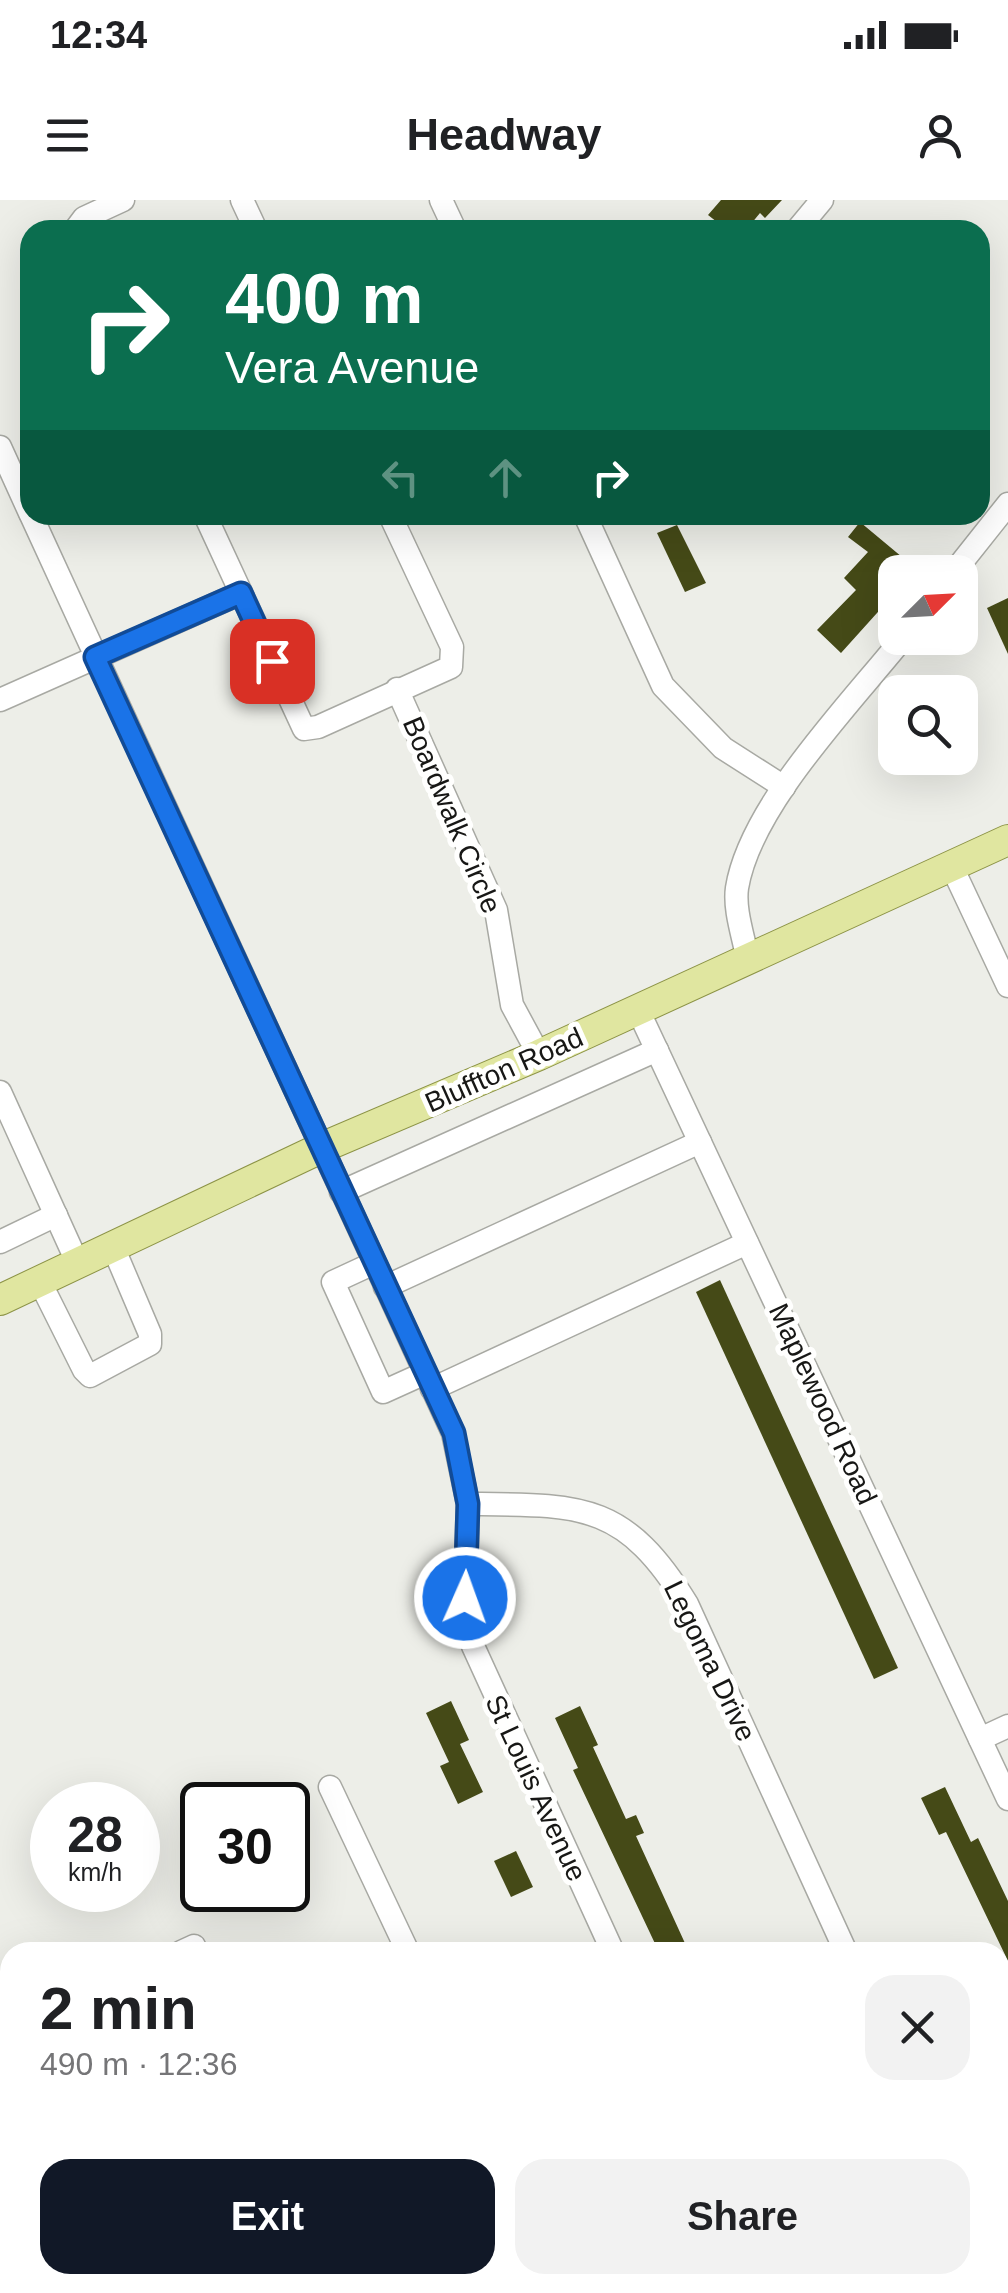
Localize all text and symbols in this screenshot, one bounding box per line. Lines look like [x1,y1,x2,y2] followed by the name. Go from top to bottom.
[50,14,147,56] text: 12:34
[40,108,95,163] icon: menu
[913,108,968,163] icon: person
[406,109,602,160] text: Headway
[60,260,190,390] icon: right
[225,260,423,338] text: 400 m
[225,342,479,393] text: Vera Avenue
[373,450,428,505] icon: left
[478,450,533,505] icon: ahead
[583,450,638,505] icon: right
[878,555,978,655] north arrow
[878,555,978,775] map controls
[230,619,315,704] pin
[245,634,300,689] icon: arrive
[878,675,978,775] button: search
[397,712,507,918] street label: Boardwalk Circle
[420,1021,588,1119] street label: Bluffton Road
[763,1299,883,1509] street label: Maplewood Road
[413,1546,517,1650] position arrow
[658,1576,762,1746] street label: Legoma Drive
[479,1690,593,1886] street label: St Louis Avenue
[180,1782,310,1912] speed limit sign: 30
[67,1807,123,1863] text: 28
[68,1858,122,1886] text: km/h
[40,1975,197,2042] text: 2 min
[865,1975,970,2080] button: close
[40,2046,237,2082] text: 490 m · 12:36
[40,2159,495,2274] button: Exit
[515,2159,970,2274] button: Share

